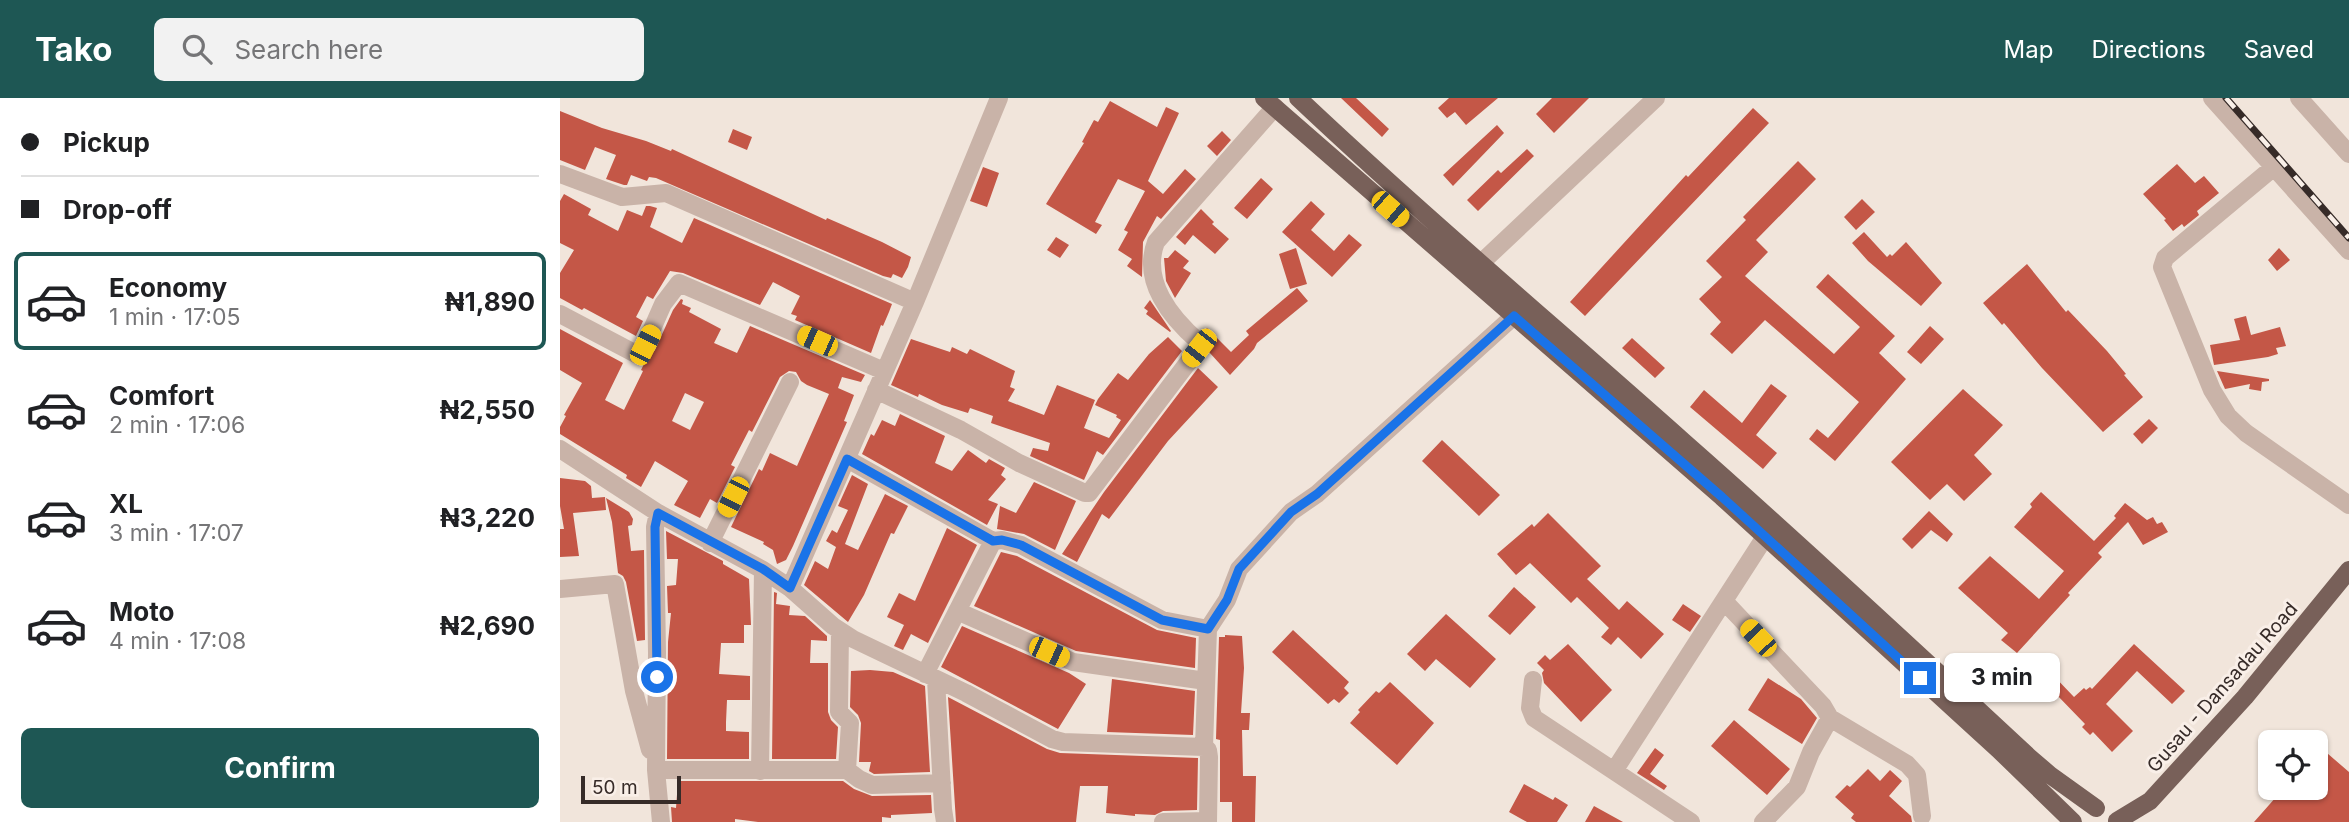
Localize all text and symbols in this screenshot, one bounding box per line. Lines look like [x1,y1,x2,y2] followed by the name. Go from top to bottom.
[154,18,644,81] search box
[35,29,112,69] text: Tako
[178,30,216,68] icon: search
[234,34,383,65] text: Search here
[2004,35,2053,64] text: Map
[2091,35,2206,64] text: Directions
[2244,35,2314,64] text: Saved
[63,127,150,158] text: Pickup
[1368,187,1413,231] car
[63,194,172,225] text: Drop-off
[25,270,88,333] icon: car
[109,272,227,303] text: Economy
[445,286,535,317] text: ₦1,890
[109,303,240,331] text: 1 min · 17:05
[627,322,664,368] car
[794,323,841,359] car
[1178,325,1221,371] car
[25,378,88,441] icon: car
[109,380,214,411] text: Comfort
[440,394,535,425] text: ₦2,550
[109,411,245,439] text: 2 min · 17:06
[715,474,752,520] car
[25,486,88,549] icon: car
[109,488,143,519] text: XL
[440,502,535,533] text: ₦3,220
[109,519,244,547] text: 3 min · 17:07
[25,594,88,657] icon: car
[109,596,174,627] text: Moto
[2142,598,2303,777] street label: Gusau - Dansadau Road
[440,610,535,641] text: ₦2,690
[1736,615,1781,661] car
[109,627,246,655] text: 4 min · 17:08
[1026,634,1073,670] car
[1944,654,2060,702] callout: 3 min
[641,661,673,693] route start
[1904,662,1936,694] route end
[1971,663,2033,691] text: 3 min
[21,728,539,808] button: Confirm
[2258,730,2328,800] map controls
[2258,730,2328,800] button: locate
[581,773,681,805] scale bar
[592,776,638,799] text: 50 m

